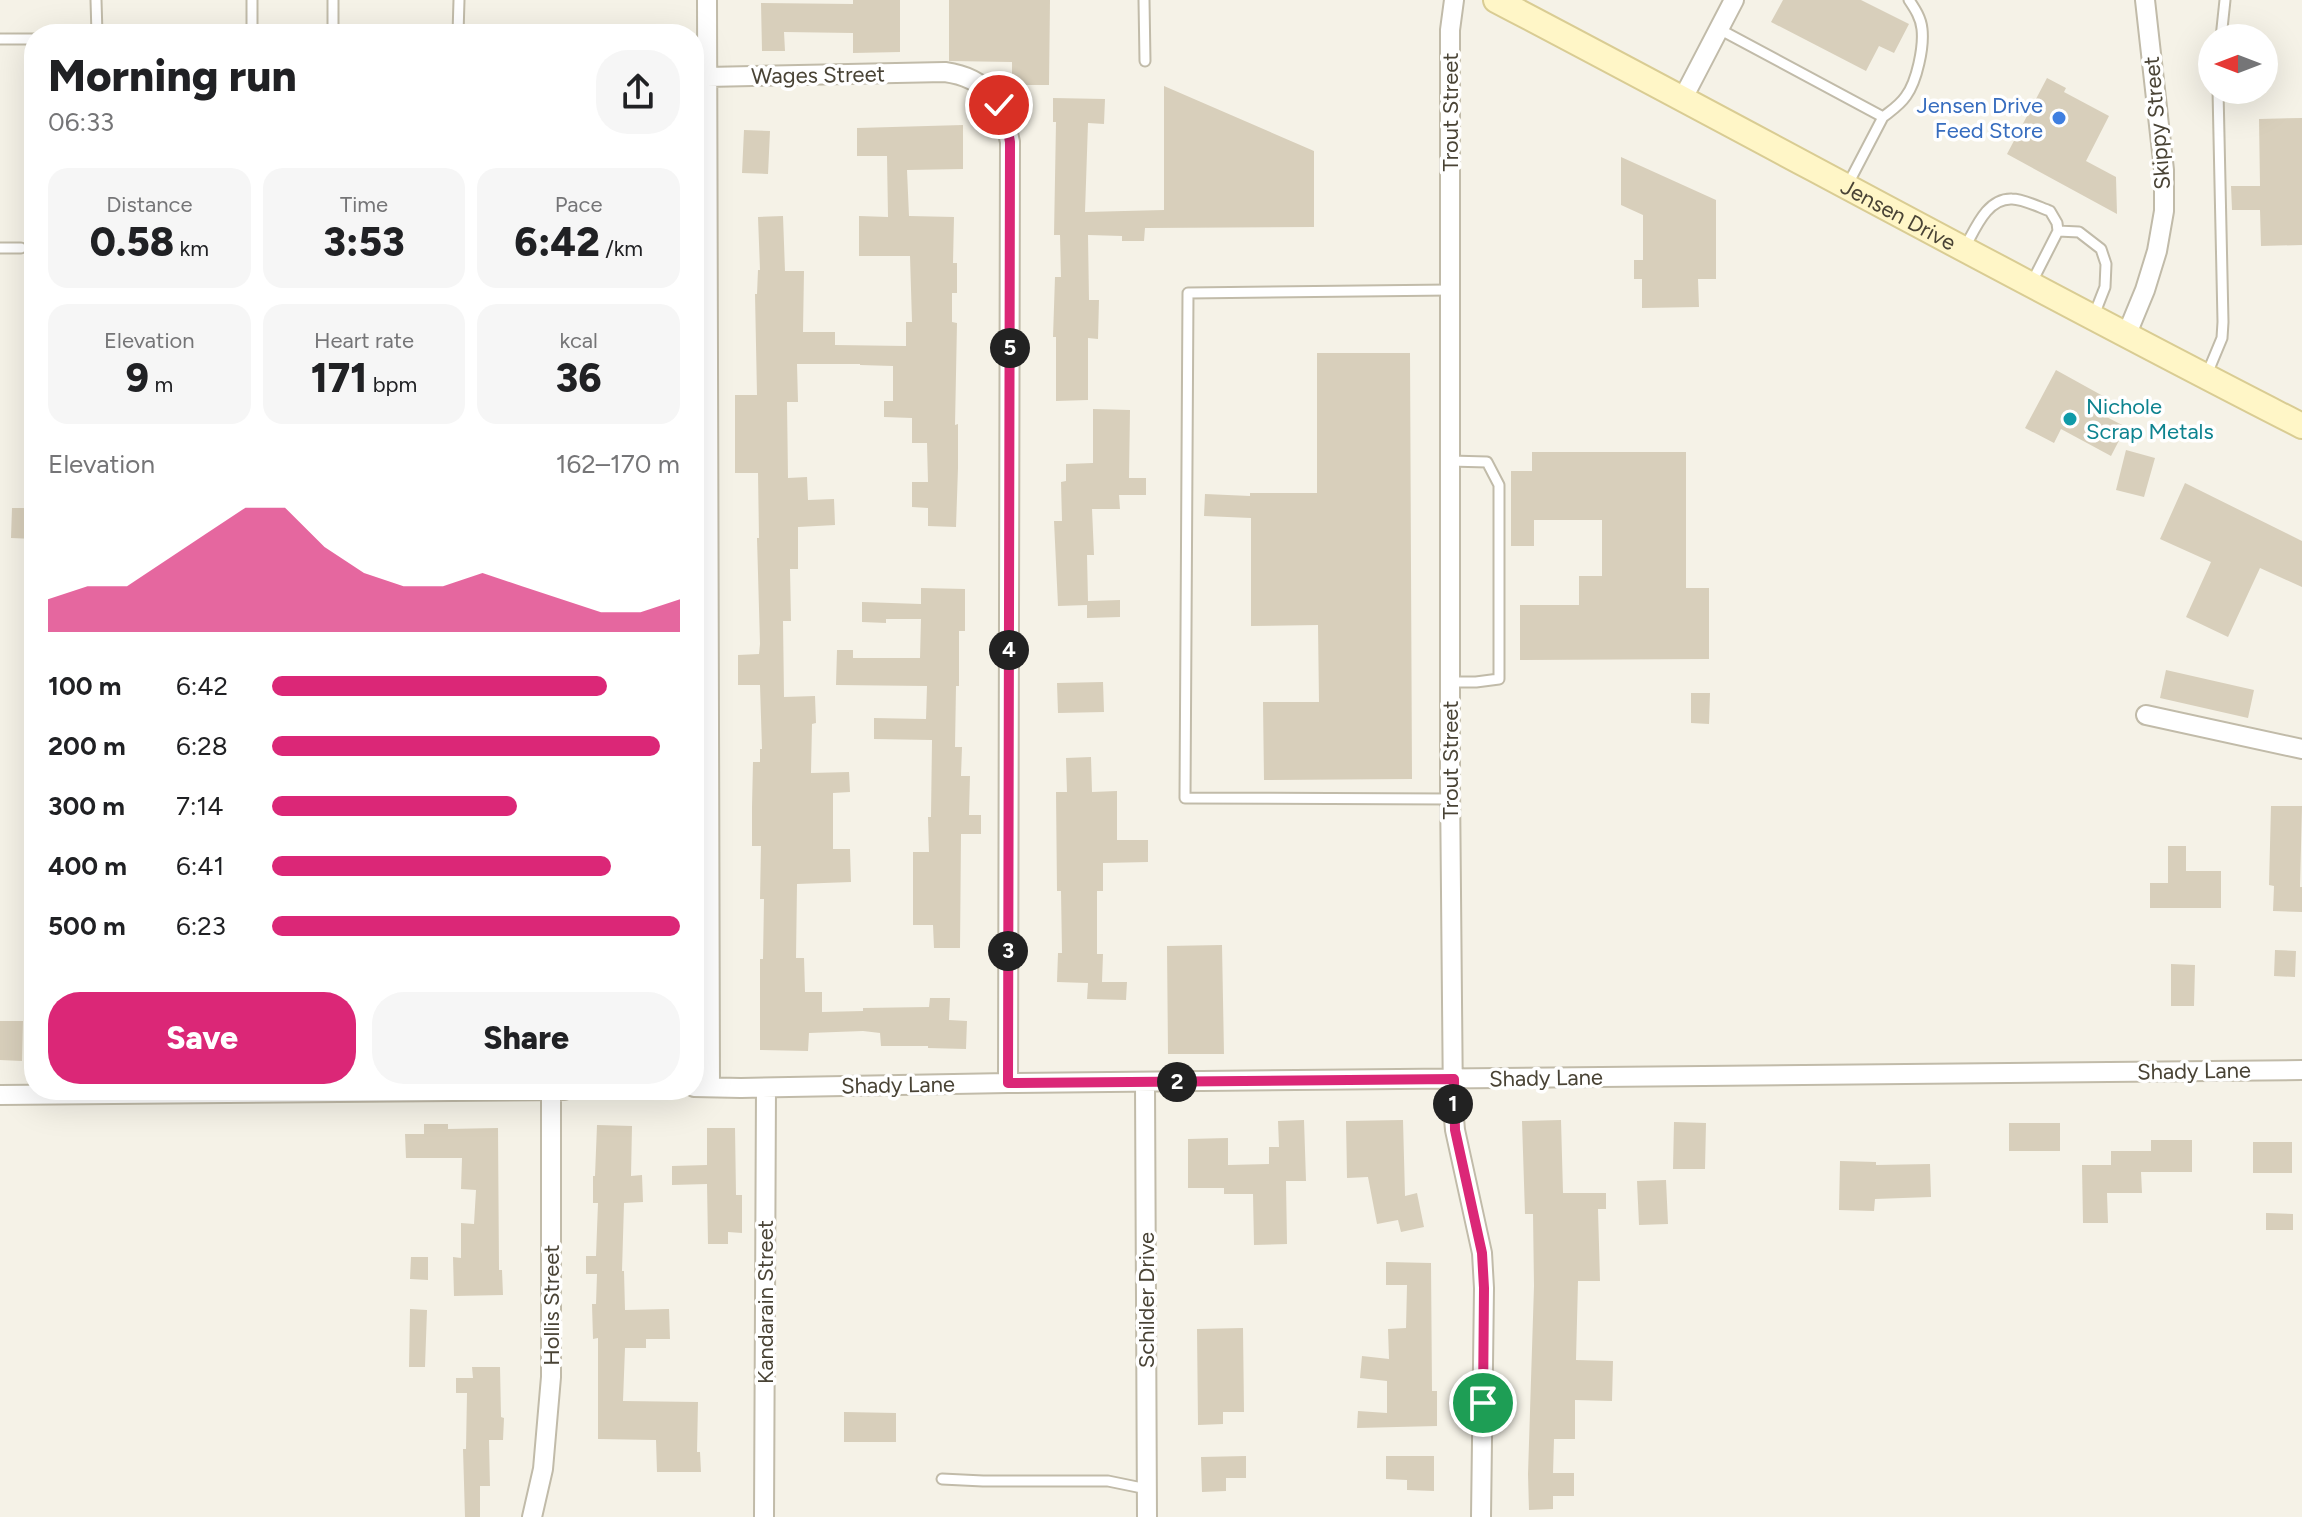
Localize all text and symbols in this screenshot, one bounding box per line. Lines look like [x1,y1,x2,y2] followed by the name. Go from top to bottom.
[2198,24,2278,104] north arrow
[2198,24,2278,104] map controls
[48,49,297,102] text: Morning run
[596,50,680,134] button: share
[1437,53,1464,171] street label: Trout Street
[2138,55,2176,191] street label: Skippy Street
[751,60,885,90] street label: Wages Street
[965,71,1033,139] pin
[977,83,1021,127] icon: check
[1917,92,2043,144] place label: Jensen Drive Feed Store
[48,106,114,138] text: 06:33
[2050,109,2068,127] marker: Jensen Drive Feed Store
[1836,173,1961,256] street label: Jensen Drive
[106,191,192,218] text: Distance
[340,191,388,218] text: Time
[555,191,602,218] text: Pace
[90,218,174,266] text: 0.58
[323,218,405,266] text: 3:53
[514,218,600,266] text: 6:42
[174,235,209,262] text: km
[600,235,643,262] text: /km
[104,327,195,354] text: Elevation
[314,327,414,354] text: Heart rate
[559,327,598,354] text: kcal
[990,328,1030,368] pin: 5
[1004,334,1016,361] text: 5
[126,354,149,402] text: 9
[311,354,367,402] text: 171
[556,354,602,402] text: 36
[149,371,173,398] text: m
[367,371,417,398] text: bpm
[2086,393,2214,445] place label: Nichole Scrap Metals
[2061,410,2079,428] marker: Nichole Scrap Metals
[48,448,155,480] text: Elevation
[556,448,680,480] text: 162–170 m
[989,630,1029,670] pin: 4
[1002,636,1016,663] text: 4
[48,670,122,702] text: 100 m
[176,670,228,702] text: 6:42
[1437,701,1464,819] street label: Trout Street
[48,730,126,762] text: 200 m
[176,730,228,762] text: 6:28
[48,790,125,822] text: 300 m
[176,790,223,822] text: 7:14
[48,850,127,882] text: 400 m
[176,850,224,882] text: 6:41
[48,910,126,942] text: 500 m
[176,910,226,942] text: 6:23
[988,931,1028,971] pin: 3
[1002,937,1014,964] text: 3
[48,992,356,1084] button: Save
[372,992,680,1084] button: Share
[2137,1057,2251,1085] street label: Shady Lane
[1157,1062,1197,1102] pin: 2
[1489,1064,1603,1092] street label: Shady Lane
[1171,1068,1183,1095] text: 2
[841,1071,955,1099] street label: Shady Lane
[1433,1084,1473,1124] pin: 1
[1448,1090,1458,1117] text: 1
[752,1220,779,1384] street label: Kandarain Street
[1133,1232,1160,1368] street label: Schilder Drive
[538,1244,565,1366] street label: Hollis Street
[1449,1369,1517,1437] pin
[1461,1381,1505,1425] icon: arrive

